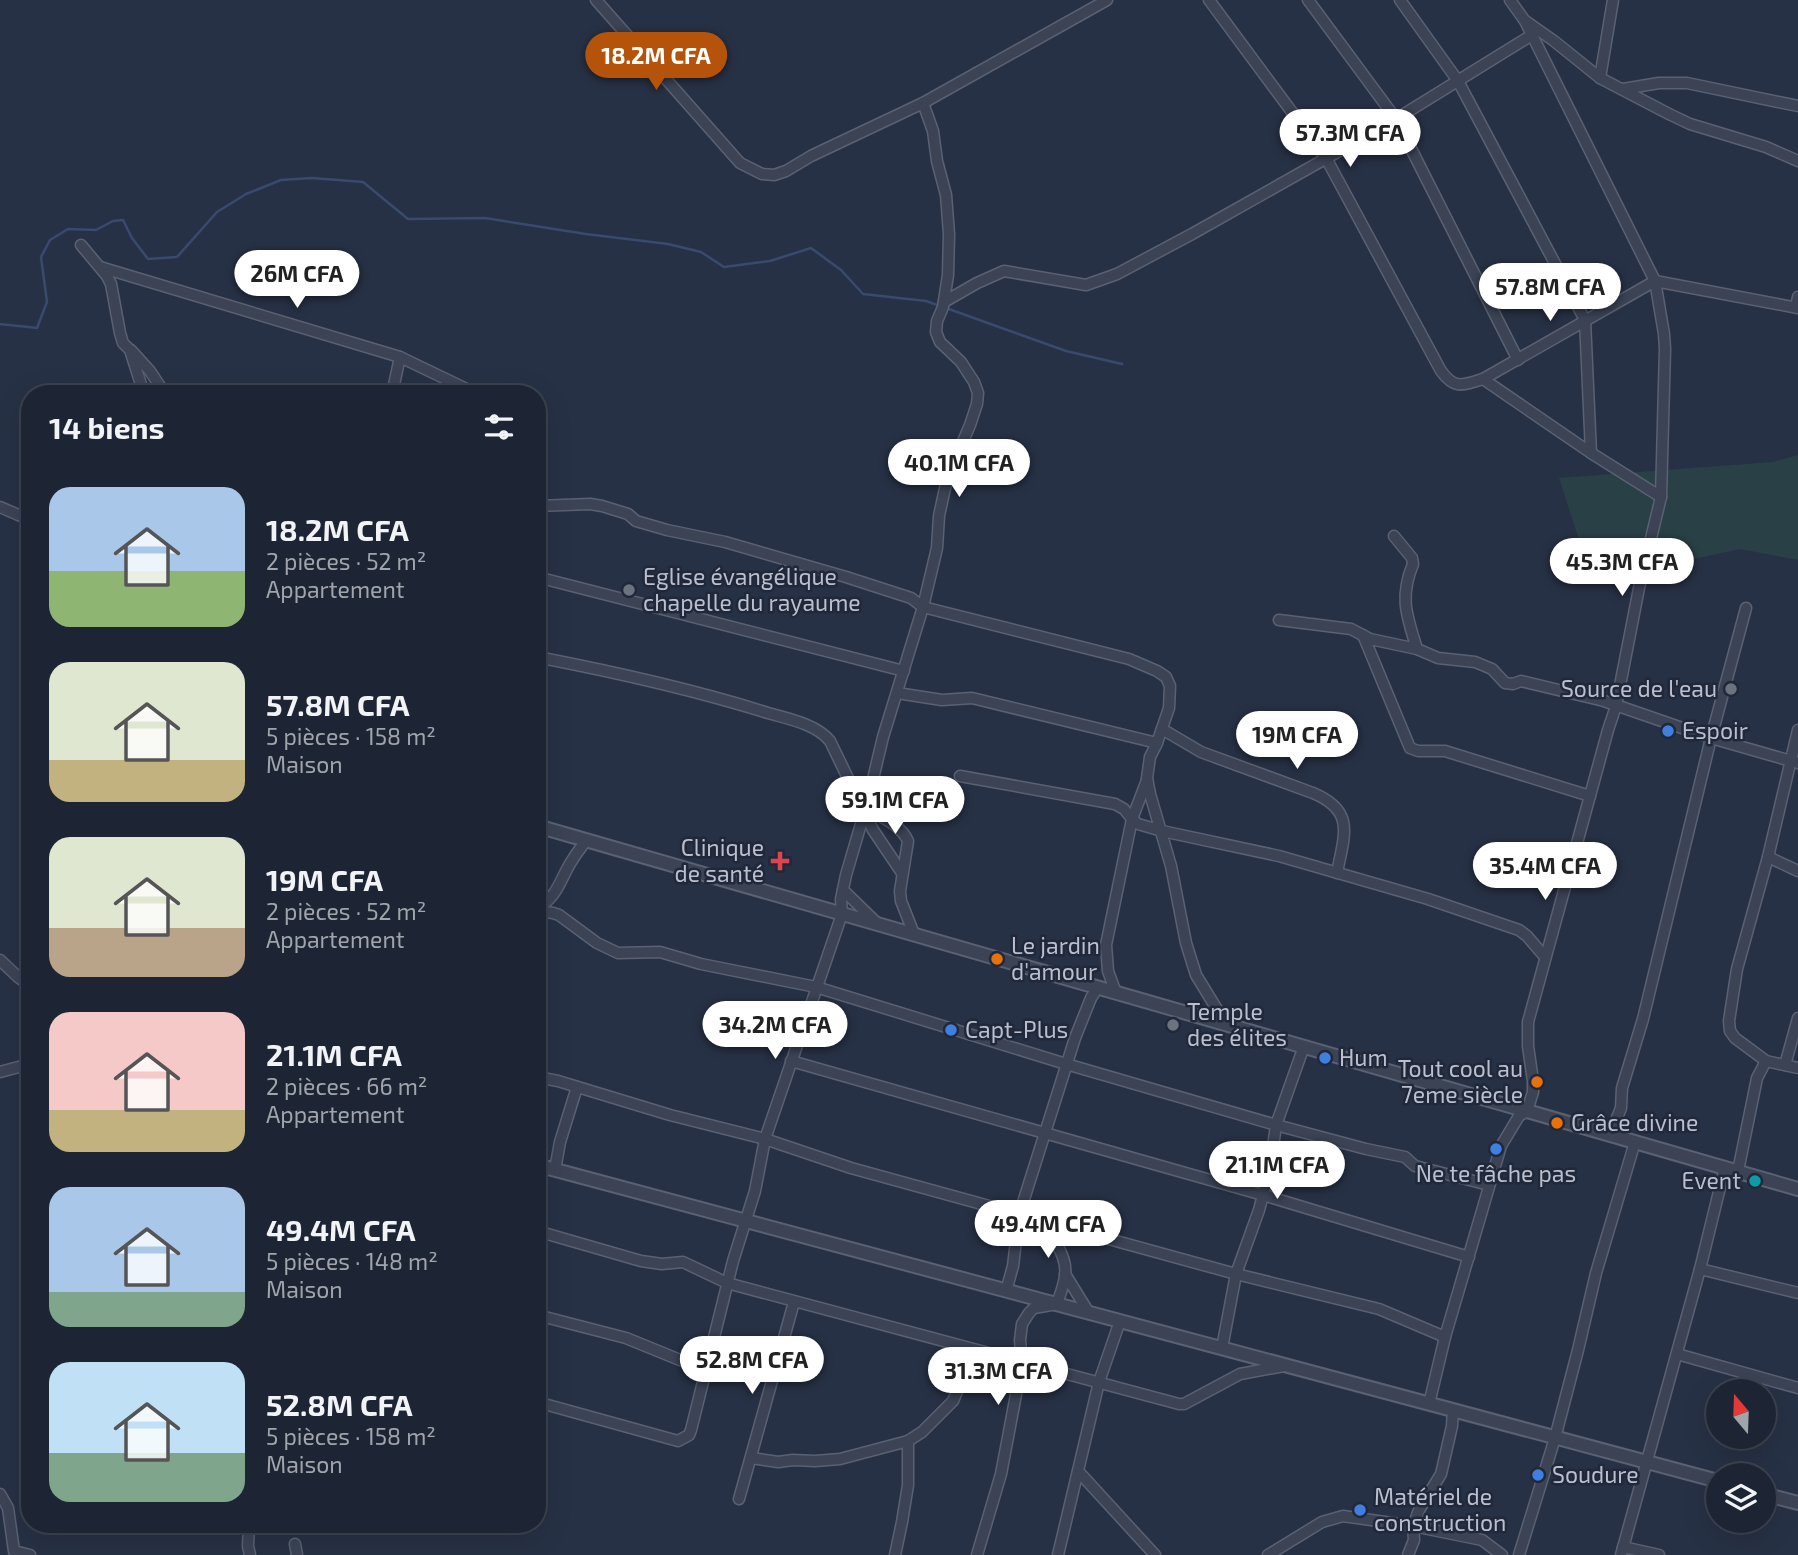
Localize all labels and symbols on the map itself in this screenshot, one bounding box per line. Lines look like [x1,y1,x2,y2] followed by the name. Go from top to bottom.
[576,32,736,92] pin: 18.2M CFA
[1270,110,1430,169] pin: 57.3M CFA
[232,250,362,310] pin: 26M CFA
[1470,264,1630,323] pin: 57.8M CFA
[879,440,1039,499] pin: 40.1M CFA
[1542,538,1702,598] pin: 45.3M CFA
[643,562,861,616] place label: Eglise évangélique chapelle du rayaume
[621,582,637,598] marker: Eglise évangélique chapelle du rayaume
[1561,674,1717,702] place label: Source de l'eau
[1723,681,1739,697] marker: Source de l'eau
[1232,712,1362,771] pin: 19M CFA
[1682,716,1748,744] place label: Espoir
[1660,723,1676,739] marker: Espoir
[815,776,975,836] pin: 59.1M CFA
[675,833,764,887] place label: Clinique de santé
[1465,842,1625,902] pin: 35.4M CFA
[770,851,790,871] marker: Clinique de santé
[1011,931,1100,985] place label: Le jardin d'amour
[989,951,1005,967] marker: Le jardin d'amour
[1187,997,1287,1051] place label: Temple des élites
[695,1002,855,1061] pin: 34.2M CFA
[965,1015,1068,1043] place label: Capt-Plus
[1165,1017,1181,1033] marker: Temple des élites
[943,1022,959,1038] marker: Capt-Plus
[1339,1043,1388,1071] place label: Hum
[1317,1050,1333,1066] marker: Hum
[1398,1054,1523,1108] place label: Tout cool au 7eme siècle
[1529,1074,1545,1090] marker: Tout cool au 7eme siècle
[1571,1108,1698,1136] place label: Grâce divine
[1549,1115,1565,1131] marker: Grâce divine
[1488,1141,1504,1157] marker: Ne te fâche pas
[1197,1142,1357,1201] pin: 21.1M CFA
[1416,1159,1576,1187] place label: Ne te fâche pas
[1682,1166,1741,1194] place label: Event
[1747,1173,1763,1189] marker: Event
[968,1200,1128,1260] pin: 49.4M CFA
[672,1336,832,1396] pin: 52.8M CFA
[918,1348,1078,1407] pin: 31.3M CFA
[1706,1379,1776,1449] north arrow
[1552,1460,1639,1488] place label: Soudure
[1530,1467,1546,1483] marker: Soudure
[1374,1482,1506,1536] place label: Matériel de construction
[1352,1502,1368,1518] marker: Matériel de construction

